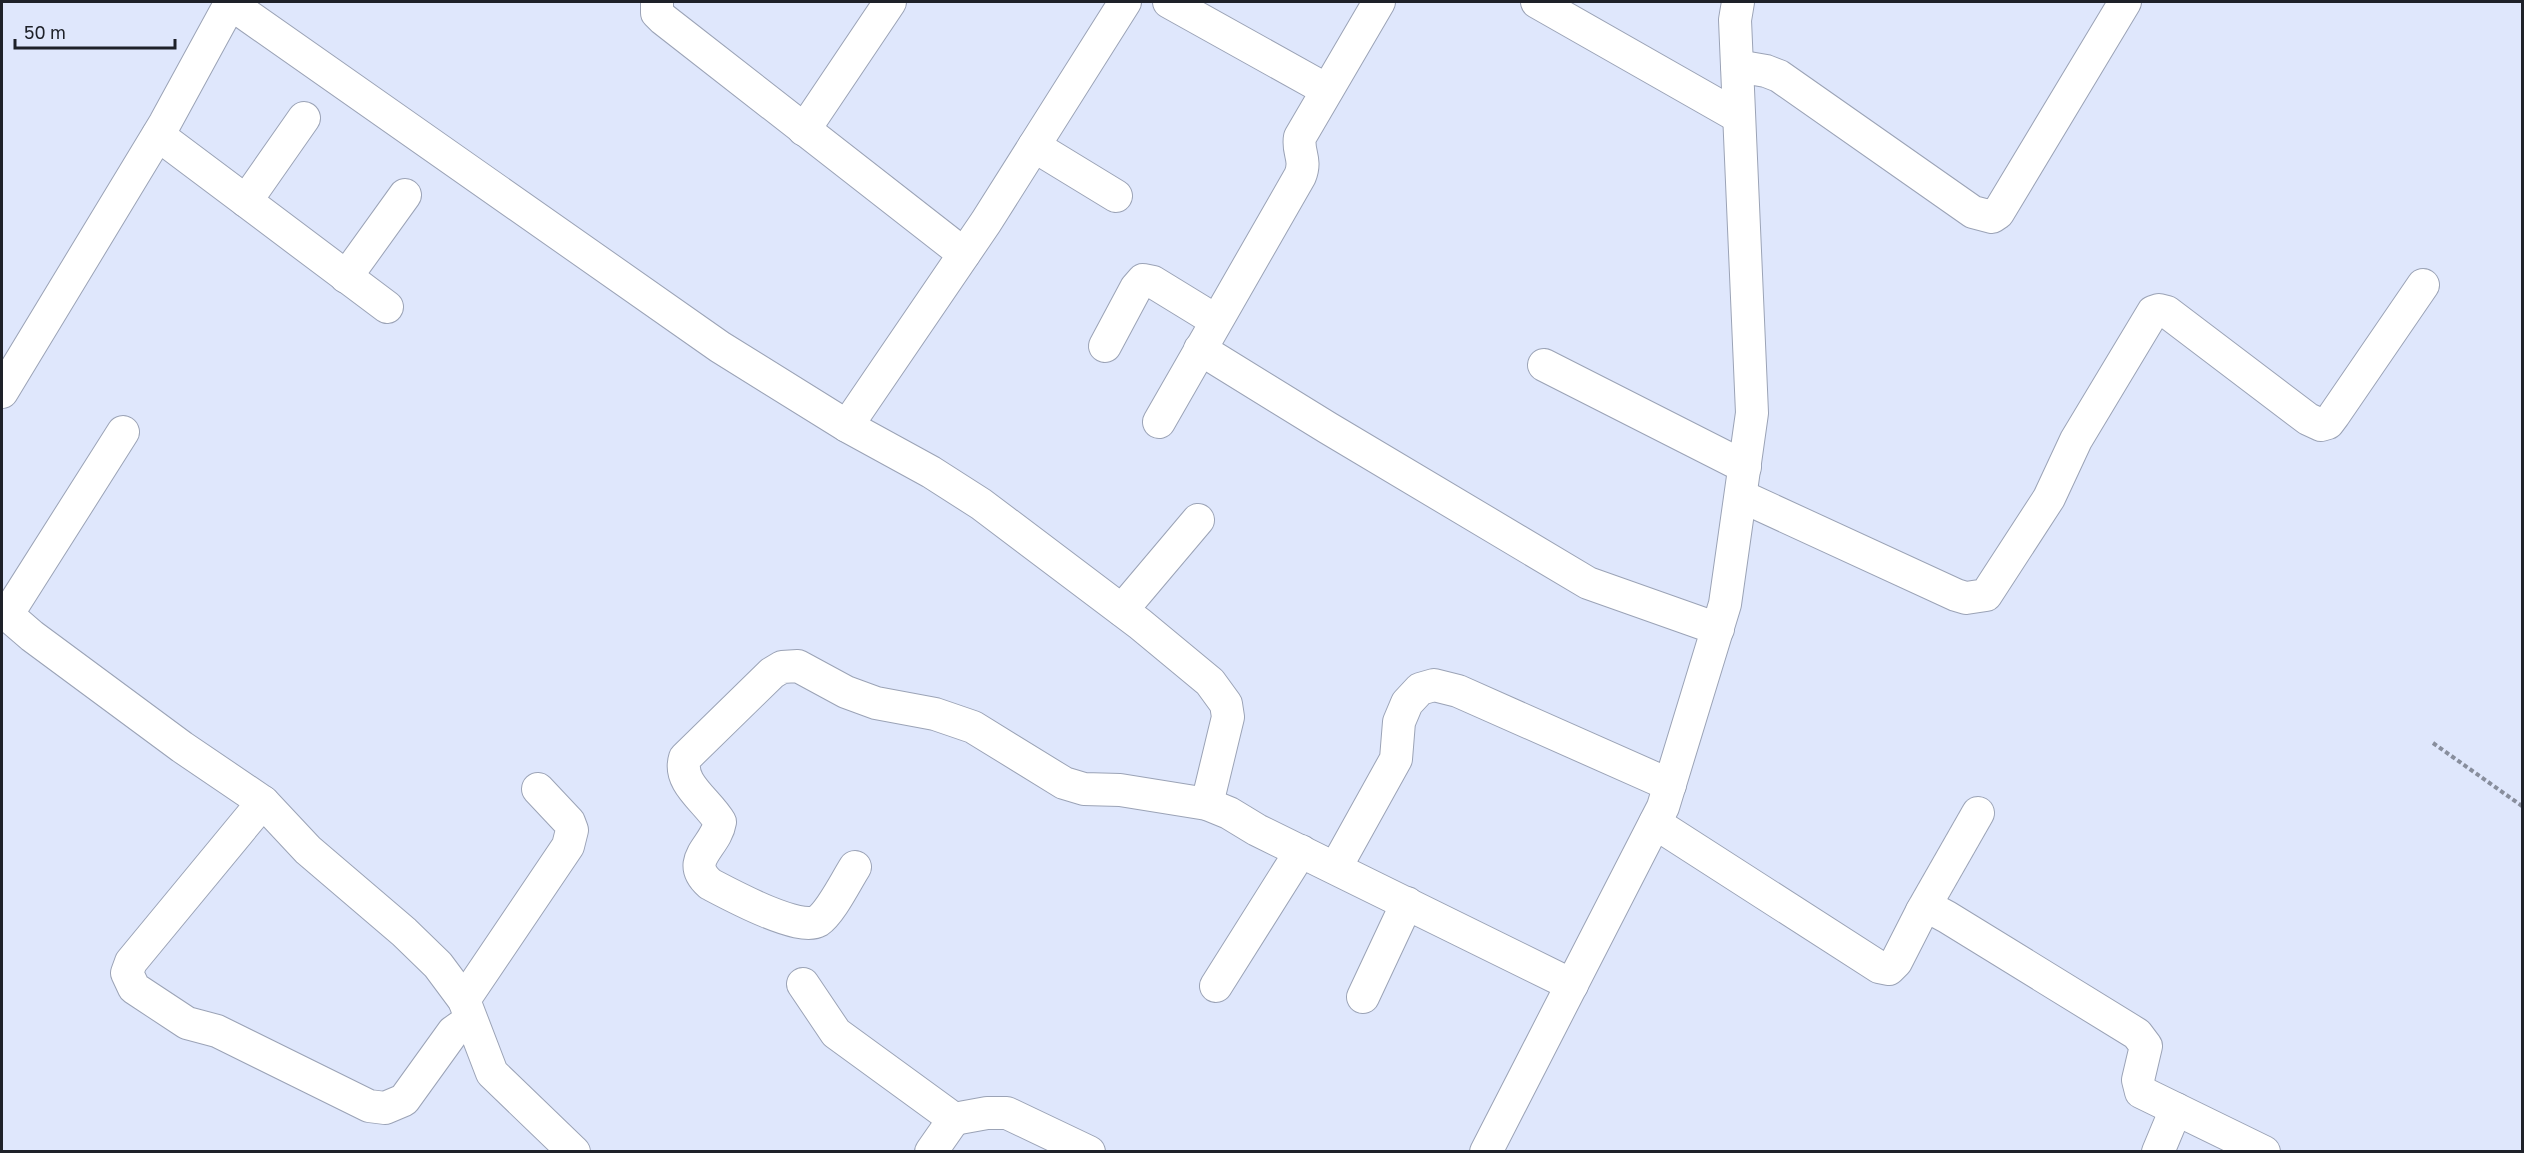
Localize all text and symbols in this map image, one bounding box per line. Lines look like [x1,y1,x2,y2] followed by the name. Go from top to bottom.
[15,12,176,50] scale bar
[24,21,66,43] text: 50 m

